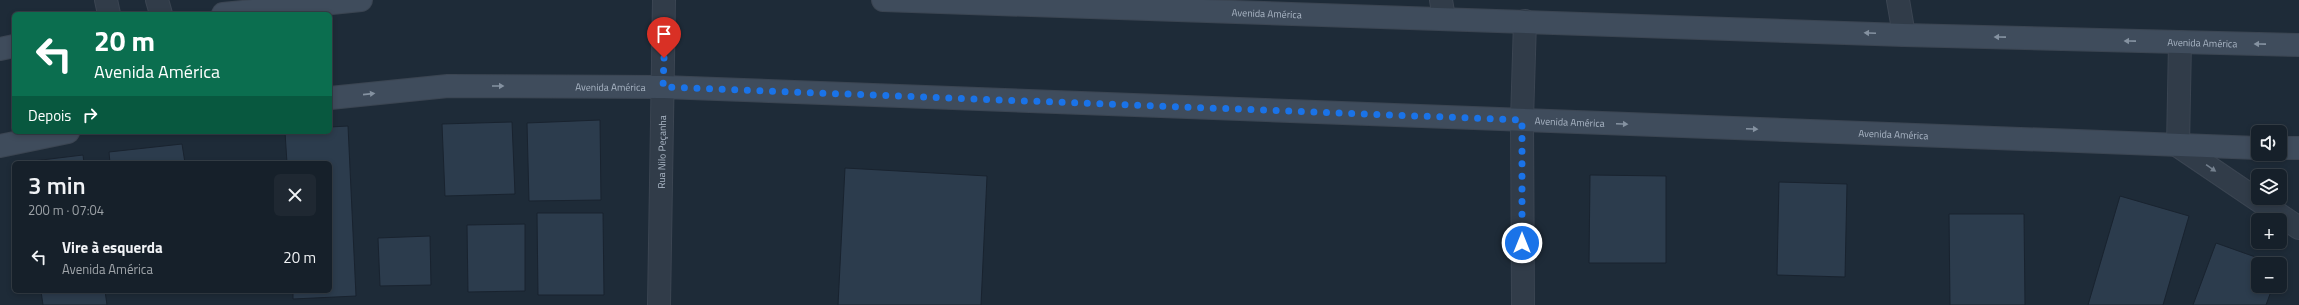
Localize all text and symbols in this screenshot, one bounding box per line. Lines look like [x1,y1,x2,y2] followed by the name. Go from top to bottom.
[1231,4,1302,22] street label: Avenida América
[647,17,681,58] pin
[94,19,155,62] text: 20 m
[653,23,675,45] icon: arrive
[28,28,80,80] icon: left
[1864,30,1876,37] one-way arrow
[1993,34,2006,40] one-way arrow
[2167,34,2238,51] street label: Avenida América
[2124,37,2136,44] one-way arrow
[2253,41,2266,47] one-way arrow
[94,58,220,85] text: Avenida América
[575,79,645,94] street label: Avenida América
[492,83,505,89] one-way arrow
[363,91,375,97] one-way arrow
[28,104,71,127] text: Depois
[79,104,101,126] icon: right
[1534,113,1605,131] street label: Avenida América
[653,115,670,189] street label: Rua Nilo Peçanha
[1616,120,1628,127] one-way arrow
[1858,125,1929,143] street label: Avenida América
[2251,125,2287,293] map controls
[2251,125,2287,161] button: sound
[1746,126,1759,132] one-way arrow
[2205,164,2216,172] one-way arrow
[28,167,86,203] text: 3 min
[2251,169,2287,205] button: layers
[274,174,316,216] button: close
[28,200,104,220] text: 200 m · 07:04
[2251,213,2287,249] button: +
[1501,222,1543,264] position arrow
[62,236,163,259] text: Vire à esquerda
[28,246,50,268] icon: left
[283,246,316,269] text: 20 m
[2251,257,2287,293] button: −
[62,259,153,279] text: Avenida América

